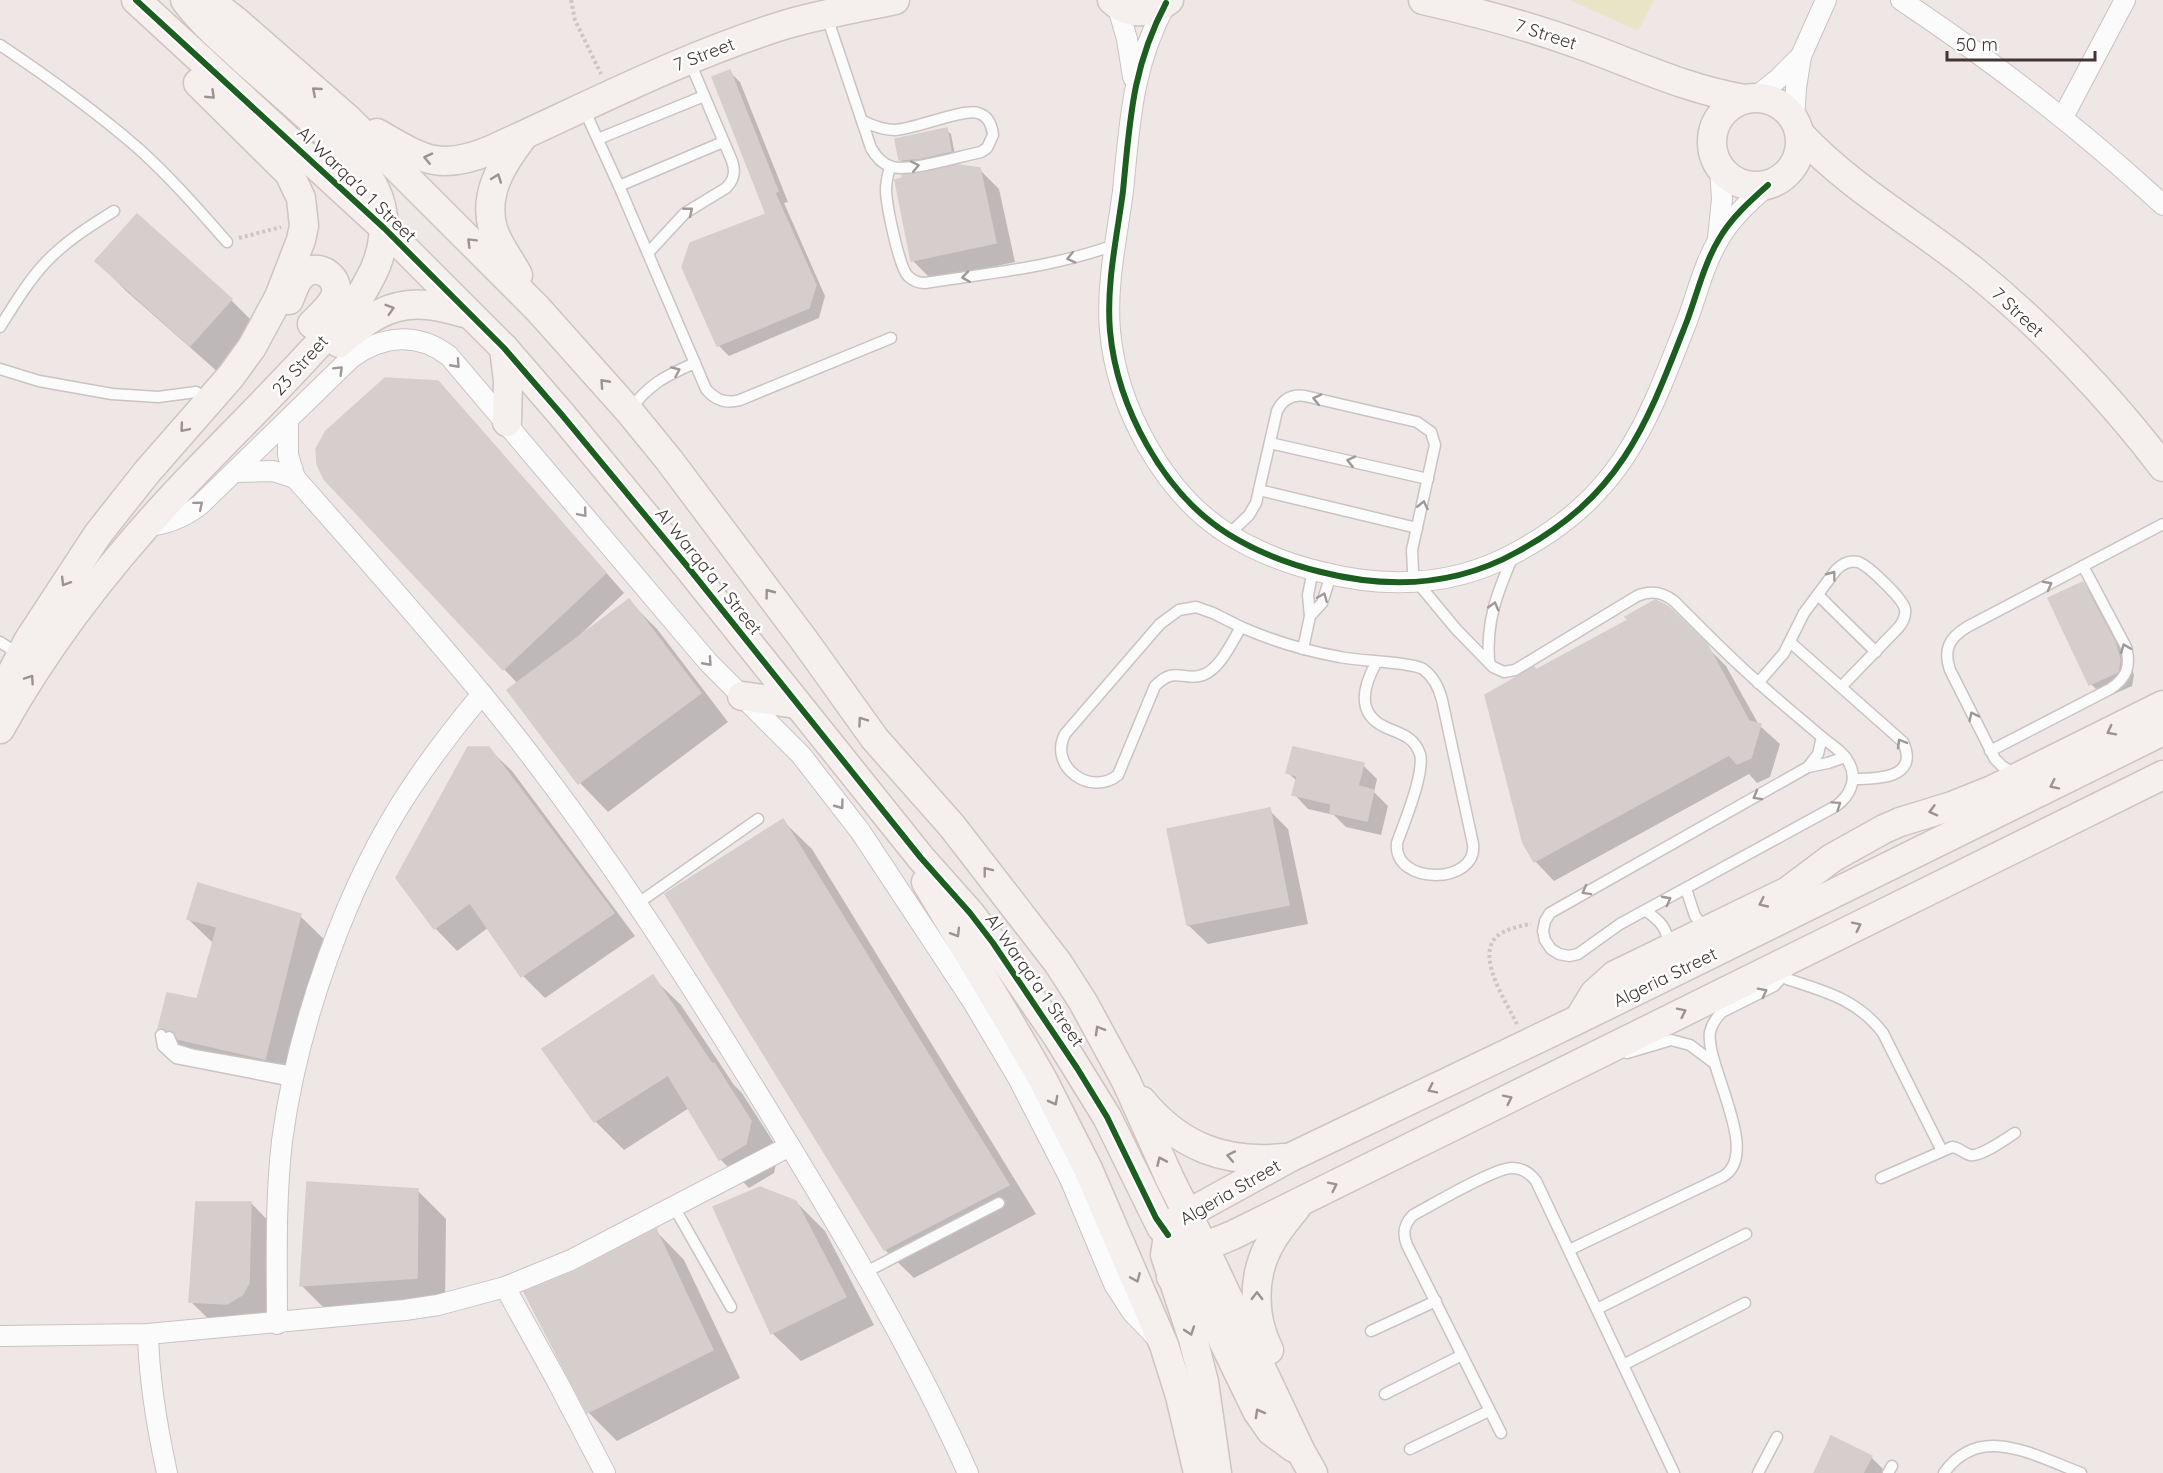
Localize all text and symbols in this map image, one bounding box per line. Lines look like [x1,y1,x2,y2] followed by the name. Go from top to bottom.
[1512,13,1580,55] street label: 7 Street
[1947,24,2096,62] scale bar
[670,32,738,76] street label: 7 Street
[1956,33,1998,56] text: 50 m
[312,87,323,98] one-way arrow
[204,88,214,99] one-way arrow
[292,121,422,247] street label: Al Warqa'a 1 Street
[423,153,433,166] one-way arrow
[910,160,920,173] one-way arrow
[490,173,503,184] one-way arrow
[682,207,693,218] one-way arrow
[467,238,478,249] one-way arrow
[1066,251,1076,264] one-way arrow
[961,270,971,282] one-way arrow
[1987,282,2049,342] street label: 7 Street
[385,304,395,316] one-way arrow
[267,330,333,400] street label: 23 Street
[449,357,460,368] one-way arrow
[332,367,343,377] one-way arrow
[670,367,681,379] one-way arrow
[600,380,611,390] one-way arrow
[1312,393,1322,406] one-way arrow
[180,421,191,432] one-way arrow
[1346,456,1356,469] one-way arrow
[1415,500,1428,510] one-way arrow
[192,502,203,513] one-way arrow
[651,503,767,639] street label: Al Warqa'a 1 Street
[575,506,586,517] one-way arrow
[1825,571,1836,582] one-way arrow
[61,575,72,586] one-way arrow
[2041,581,2052,592] one-way arrow
[765,589,776,600] one-way arrow
[1316,593,1328,604] one-way arrow
[1486,601,1499,611] one-way arrow
[2120,643,2132,654] one-way arrow
[701,655,712,666] one-way arrow
[23,674,34,685] one-way arrow
[1969,711,1980,722] one-way arrow
[858,717,869,728] one-way arrow
[2106,724,2117,735] one-way arrow
[1897,739,1908,749] one-way arrow
[2050,778,2060,789] one-way arrow
[1753,789,1763,800] one-way arrow
[833,798,844,809] one-way arrow
[1830,801,1841,812] one-way arrow
[1928,804,1939,816] one-way arrow
[983,866,994,877] one-way arrow
[1582,884,1593,895] one-way arrow
[1661,896,1671,907] one-way arrow
[1758,896,1769,908] one-way arrow
[980,909,1090,1051] street label: Al Warqa'a 1 Street
[1851,922,1862,934] one-way arrow
[949,927,960,937] one-way arrow
[1609,942,1721,1012] street label: Algeria Street
[1757,987,1768,999] one-way arrow
[1676,1008,1687,1020] one-way arrow
[1095,1026,1106,1036] one-way arrow
[1427,1082,1438,1094] one-way arrow
[1047,1095,1058,1106] one-way arrow
[1501,1095,1512,1107] one-way arrow
[1226,1150,1236,1163] one-way arrow
[1176,1154,1284,1230] street label: Algeria Street
[1157,1156,1169,1167] one-way arrow
[1326,1182,1337,1193] one-way arrow
[1129,1272,1141,1283] one-way arrow
[1251,1291,1263,1300] one-way arrow
[1182,1325,1195,1336] one-way arrow
[1255,1409,1266,1419] one-way arrow

